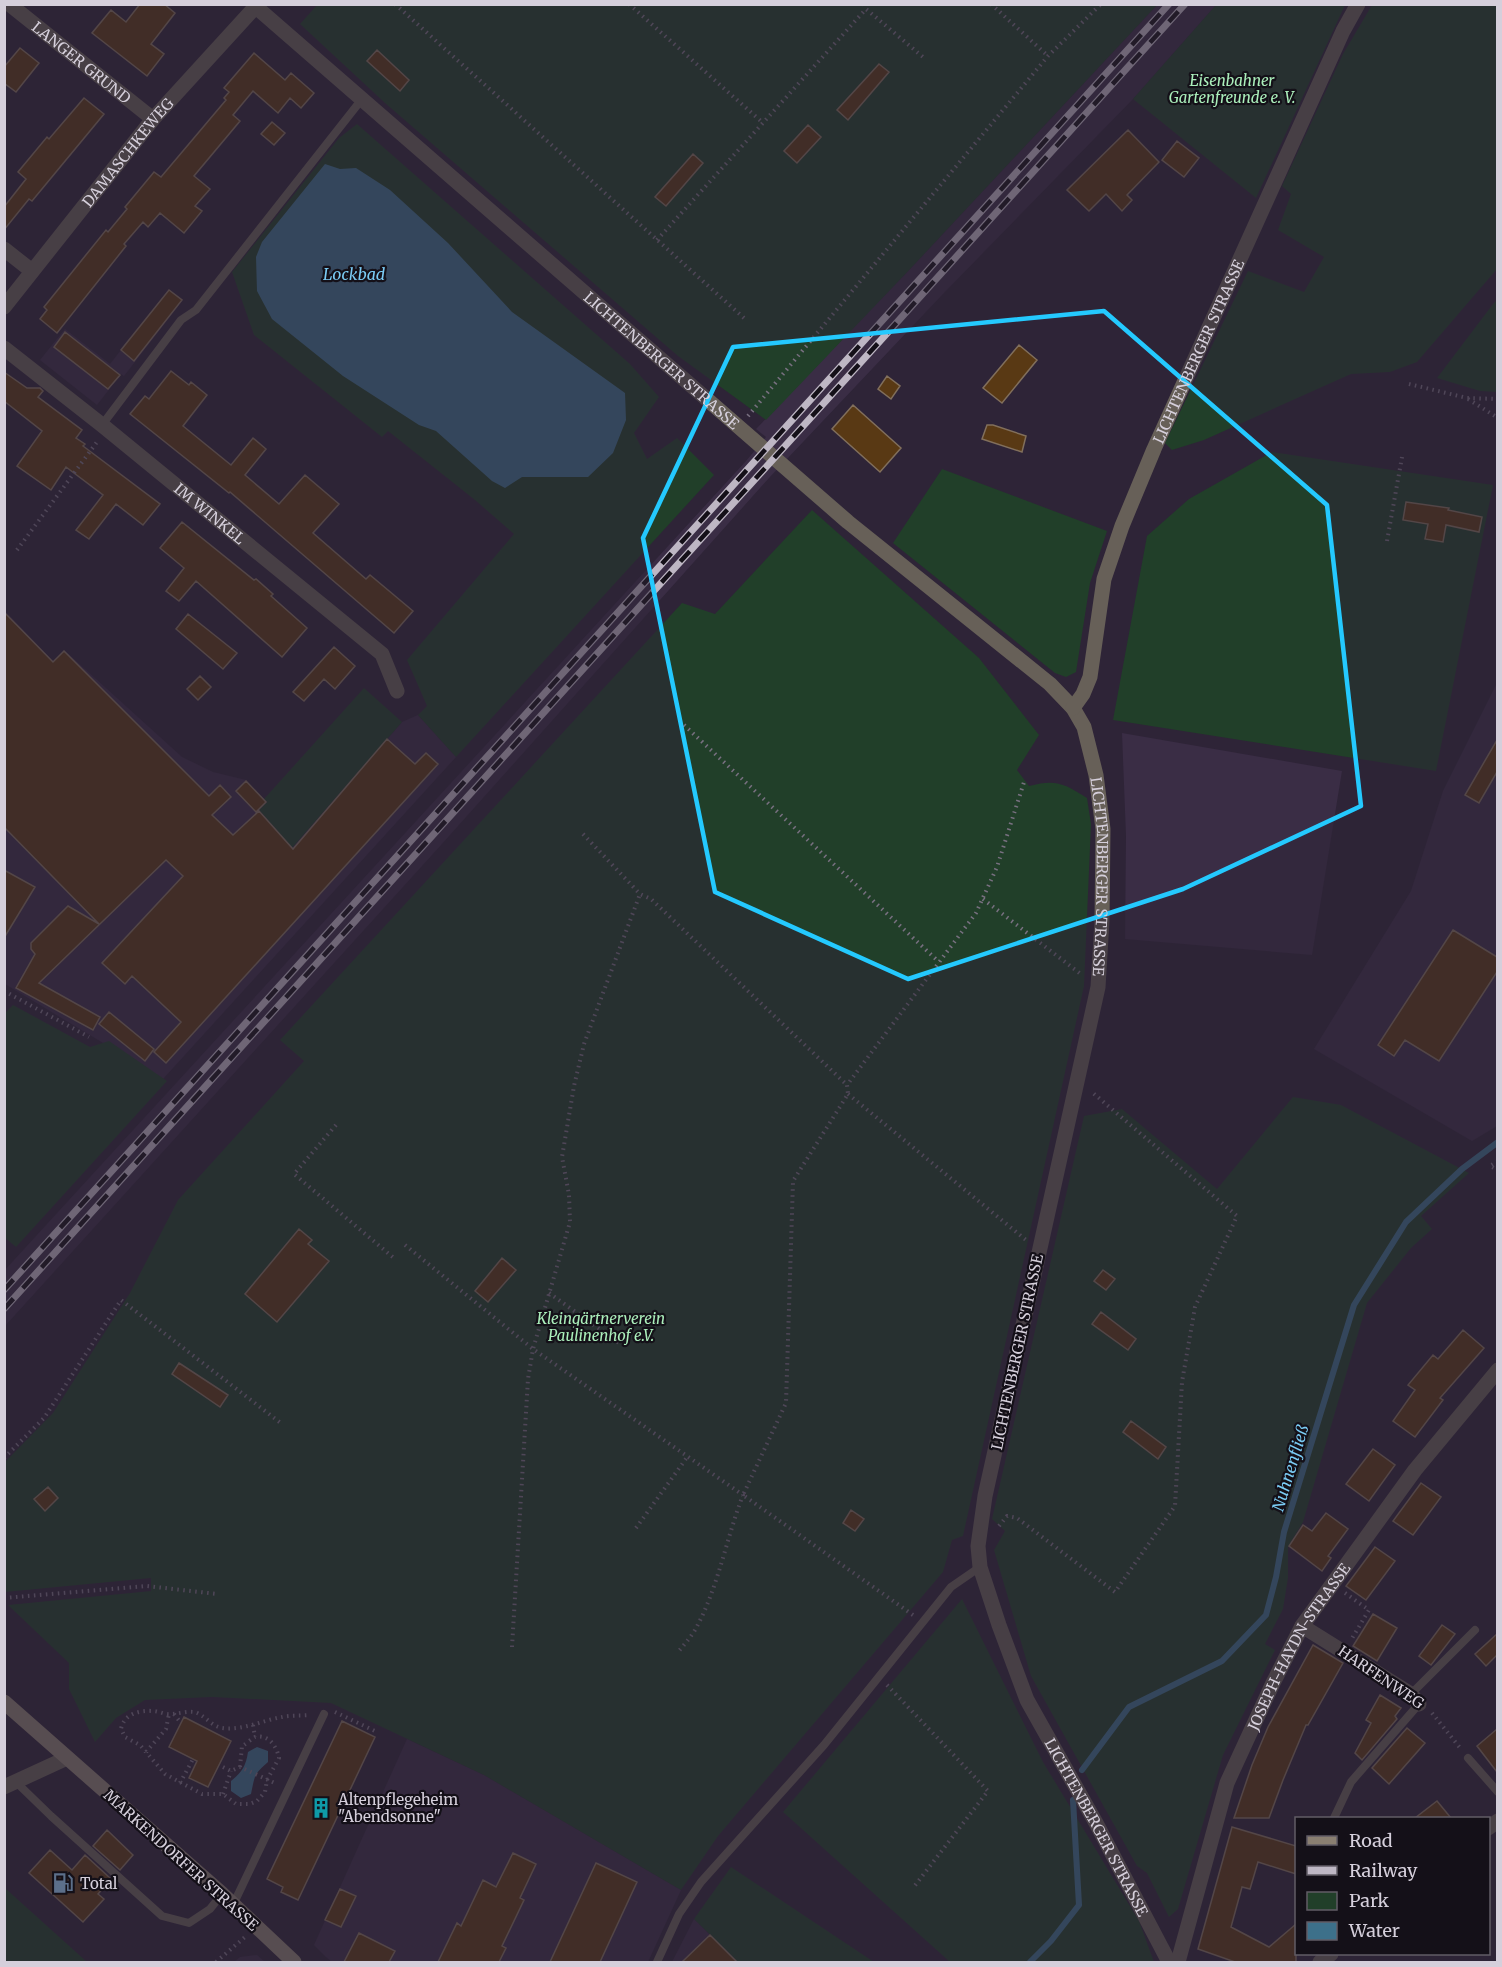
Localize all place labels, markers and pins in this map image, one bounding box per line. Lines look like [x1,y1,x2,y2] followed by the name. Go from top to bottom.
[337,1790,458,1826] place label: Altenpflegeheim "Abendsonne"
[309,1796,333,1820] building icon: Altenpflegeheim "Abendsonne"
[51,1871,75,1895] fuel station icon: Total
[80,1874,118,1893] place label: Total

